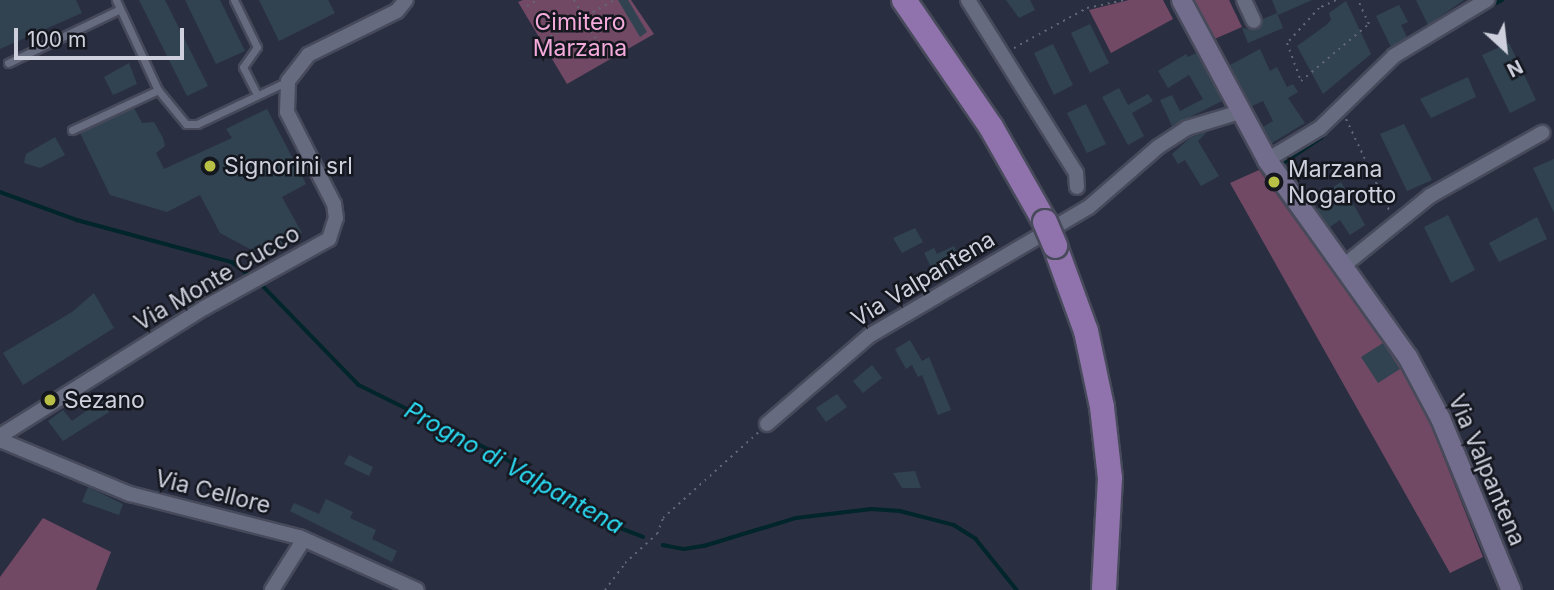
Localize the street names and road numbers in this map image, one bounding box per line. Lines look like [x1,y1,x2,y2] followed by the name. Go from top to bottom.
[129,219,305,337] street label: Via Monte Cucco
[846,225,1000,333] street label: Via Valpantena
[1443,390,1531,550] street label: Via Valpantena
[153,464,273,520] street label: Via Cellore

